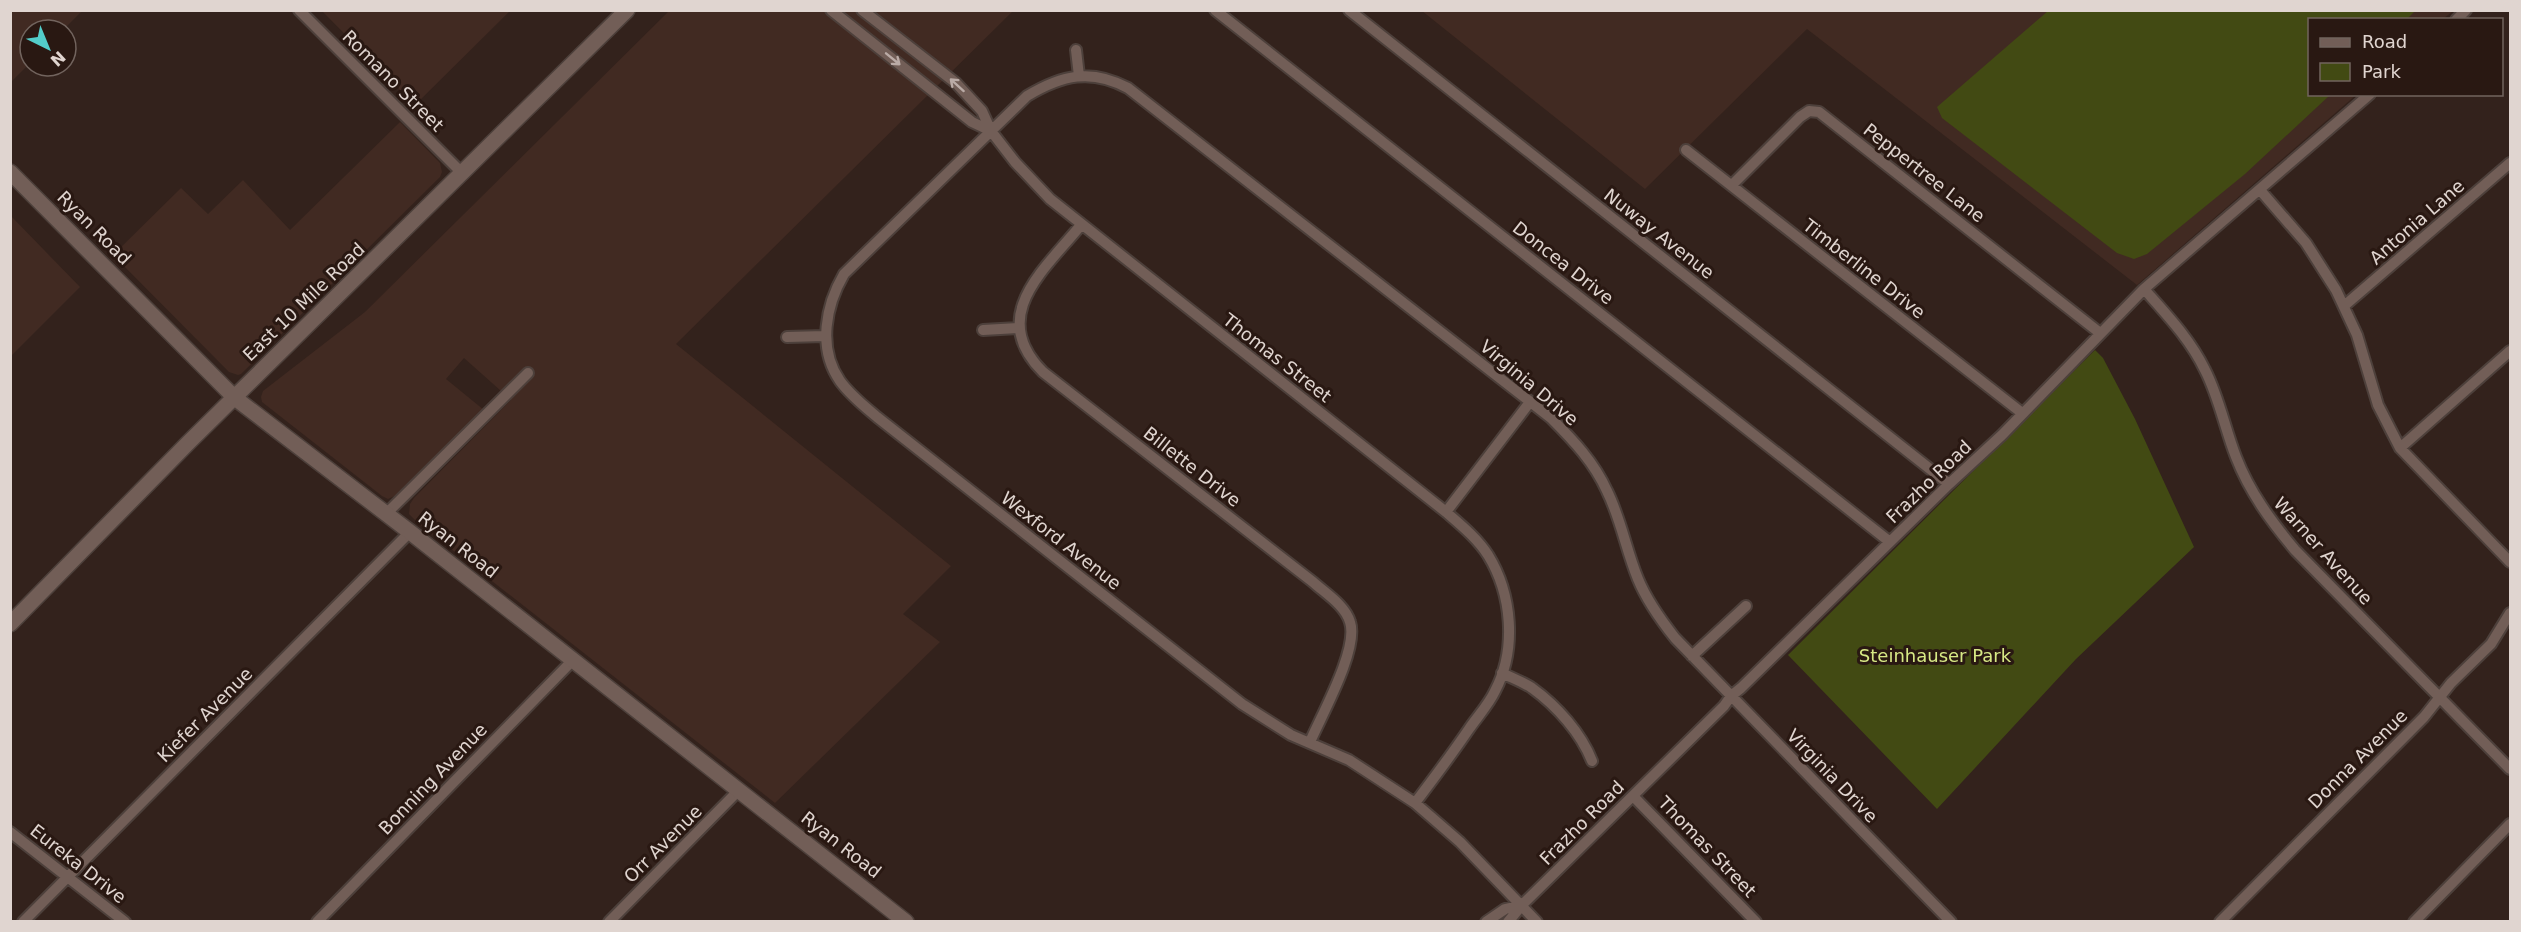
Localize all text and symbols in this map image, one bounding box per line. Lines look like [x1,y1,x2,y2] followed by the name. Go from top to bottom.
[18,18,78,78] north arrow
[2308,18,2503,96] legend
[339,26,448,135] street label: Romano Street
[2362,31,2407,52] text: Road
[47,47,69,70] text: N
[885,53,901,66] one-way arrow
[2362,61,2401,82] text: Park
[949,78,964,92] one-way arrow
[1859,119,1989,226] street label: Peppertree Lane
[2365,175,2468,268] street label: Antonia Lane
[1600,184,1719,283] street label: Nuway Avenue
[53,186,136,269] street label: Ryan Road
[1798,214,1930,323] street label: Timberline Drive
[1509,217,1618,308] street label: Doncea Drive
[239,238,369,365] street label: East 10 Mile Road
[1218,308,1336,406] street label: Thomas Street
[1476,335,1583,430] street label: Virginia Drive
[1140,422,1245,511] street label: Billette Drive
[1882,436,1976,527] street label: Frazho Road
[997,487,1126,594] street label: Wexford Avenue
[2270,493,2377,609] street label: Warner Avenue
[414,507,502,582] street label: Ryan Road
[1859,645,2012,666] park label: Steinhauser Park
[153,663,256,766] street label: Kiefer Avenue
[2304,705,2412,813] street label: Donna Avenue
[374,719,491,839] street label: Bonning Avenue
[1783,725,1882,827] street label: Virginia Drive
[1535,776,1628,869] street label: Frazho Road
[1653,791,1761,901] street label: Thomas Street
[619,800,706,887] street label: Orr Avenue
[797,807,885,882] street label: Ryan Road
[26,820,130,908] street label: Eureka Drive

